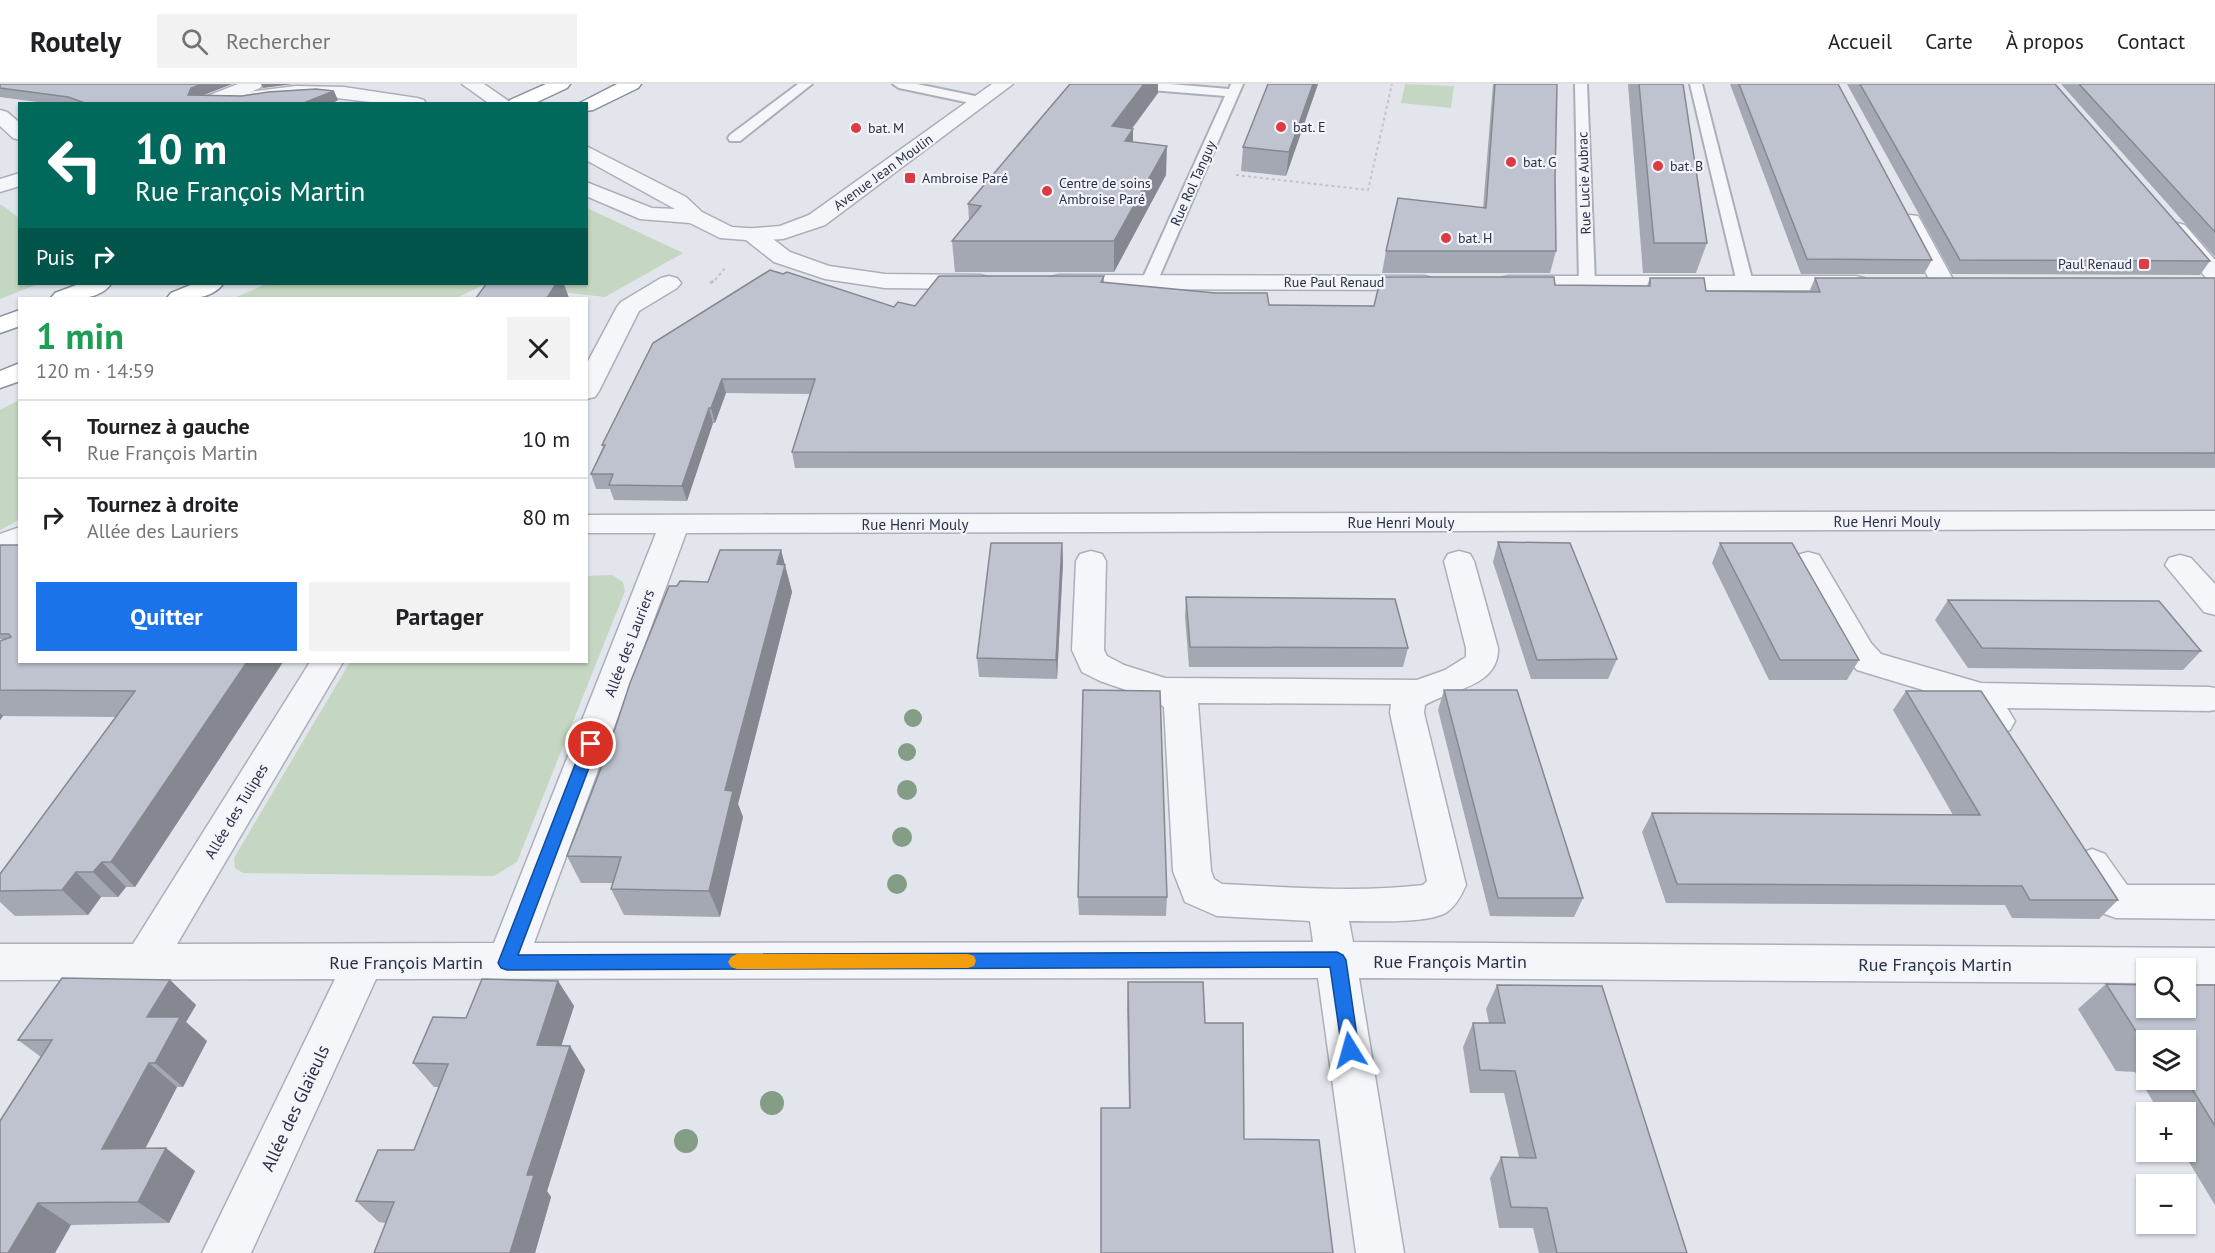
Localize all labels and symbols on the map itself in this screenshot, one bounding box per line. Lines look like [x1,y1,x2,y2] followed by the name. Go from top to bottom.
[1293,118,1326,136] place label: bat. E
[868,119,904,137] place label: bat. M
[1274,120,1288,134] marker: bat. E
[849,121,863,135] marker: bat. M
[830,130,936,214] street label: Avenue Jean Moulin
[1573,131,1595,235] street label: Rue Lucie Aubrac
[1166,137,1220,229] street label: Rue Rol Tanguy
[1523,153,1557,171] place label: bat. G
[1504,155,1518,169] marker: bat. G
[1670,157,1703,175] place label: bat. B
[1651,159,1665,173] marker: bat. B
[922,169,1008,187] place label: Ambroise Paré
[903,171,917,185] marker: Ambroise Paré
[1059,174,1151,208] place label: Centre de soins Ambroise Paré
[1040,184,1054,198] marker: Centre de soins Ambroise Paré
[1458,229,1493,247] place label: bat. H
[1439,231,1453,245] marker: bat. H
[2058,255,2132,273] place label: Paul Renaud
[2137,257,2151,271] marker: Paul Renaud
[1284,273,1384,291] street label: Rue Paul Renaud
[1834,512,1940,531] street label: Rue Henri Mouly
[1348,513,1454,532] street label: Rue Henri Mouly
[862,515,968,534] street label: Rue Henri Mouly
[600,586,658,700] street label: Allée des Lauriers
[565,718,616,769] pin
[200,760,272,862] street label: Allée des Tulipes
[1373,950,1527,973] street label: Rue François Martin
[329,951,483,974] street label: Rue François Martin
[1858,953,2012,976] street label: Rue François Martin
[1318,1018,1382,1082] position arrow
[256,1041,334,1175] street label: Allée des Glaïeuls

